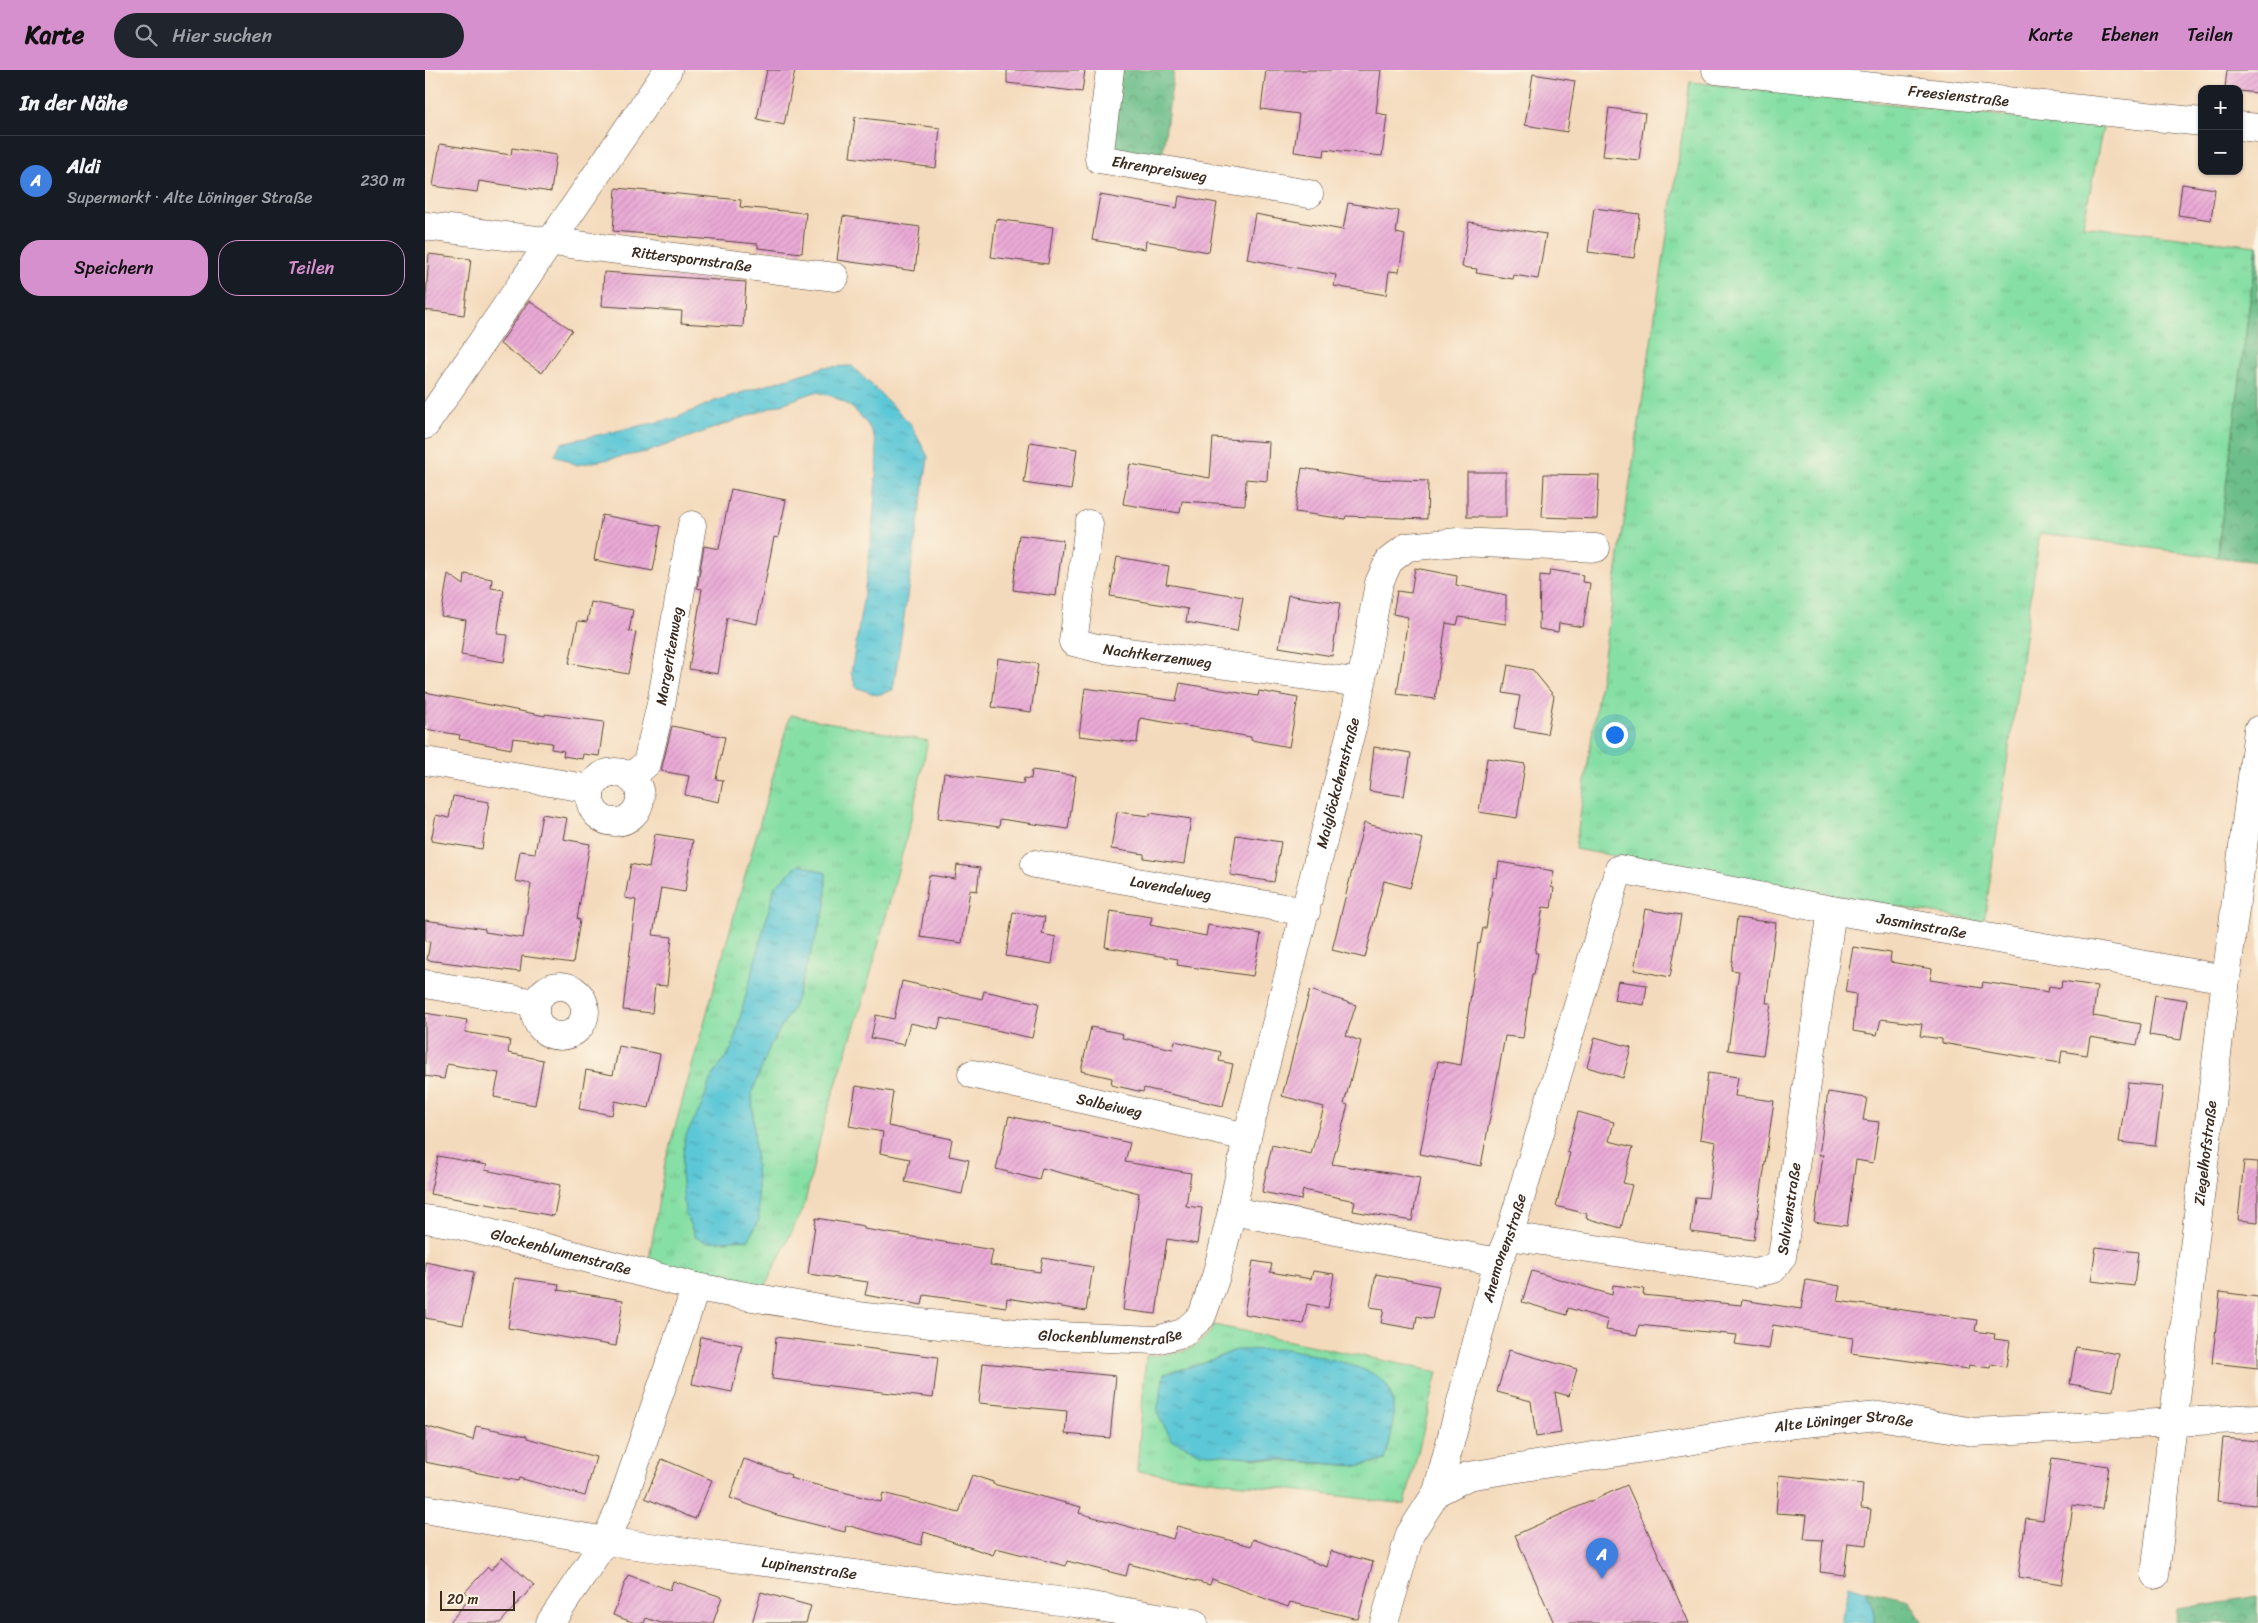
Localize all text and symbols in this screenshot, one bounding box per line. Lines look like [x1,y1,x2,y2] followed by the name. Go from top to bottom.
[114,13,464,58] search box
[25,14,84,56] text: Karte
[172,19,272,52] text: Hier suchen
[2029,19,2073,51] text: Karte
[2101,19,2159,51] text: Ebenen
[2187,19,2233,51] text: Teilen
[132,21,160,49] icon: search
[1907,78,2010,114] street label: Freesienstraße
[20,84,128,122] text: In der Nähe
[2198,85,2243,175] map controls
[2198,85,2243,130] button: +
[2198,130,2243,175] button: −
[1110,148,1209,190] street label: Ehrenpreisweg
[67,150,100,183] text: Aldi
[31,166,41,195] text: A
[360,166,405,195] text: 230 m
[67,183,312,212] text: Supermarkt · Alte Löninger Straße
[631,239,754,280] street label: Ritterspornstraße
[20,240,208,296] button: Speichern
[218,240,405,296] button: Teilen
[648,604,691,707] street label: Margeritenweg
[1102,636,1214,676] street label: Nachtkerzenweg
[1309,715,1367,851] street label: Maiglöckchenstraße
[1602,722,1628,748] your location
[1128,868,1214,908] street label: Lavendelweg
[1874,905,1969,946] street label: Jasminstraße
[1074,1085,1145,1126] street label: Salbeiweg
[2186,1099,2224,1207] street label: Ziegelhofstraße
[1769,1161,1808,1257] street label: Salvienstraße
[1475,1190,1534,1306] street label: Anemonenstraße
[488,1221,634,1283] street label: Glockenblumenstraße
[1038,1321,1185,1353] street label: Glockenblumenstraße
[1771,1403,1916,1440] street label: Alte Löninger Straße
[1586,1538,1618,1579] pin: A
[760,1549,859,1587] street label: Lupinenstraße
[447,1587,478,1612] text: 20 m
[440,1588,515,1611] scale bar

